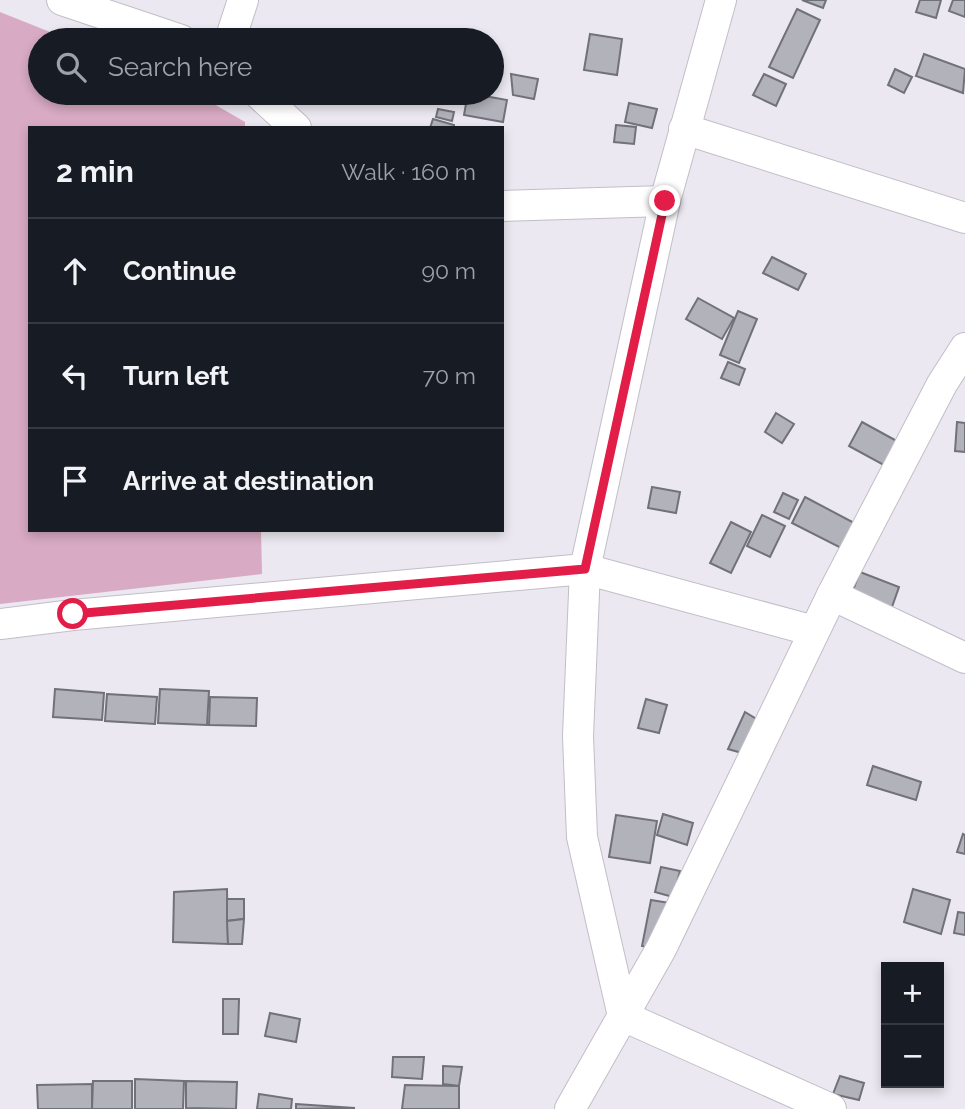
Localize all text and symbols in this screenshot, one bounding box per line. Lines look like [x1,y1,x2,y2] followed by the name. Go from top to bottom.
[28,28,504,105] search box
[52,48,90,86] icon: search
[108,52,252,82] text: Search here
[56,154,134,189] text: 2 min
[341,158,476,185] text: Walk · 160 m
[649,185,680,216] route end
[56,252,94,290] icon: ahead
[123,256,236,286] text: Continue
[421,257,476,284] text: 90 m
[56,357,94,395] icon: left
[123,361,229,391] text: Turn left
[423,362,476,389] text: 70 m
[56,462,94,500] icon: arrive
[123,466,374,496] text: Arrive at destination
[57,598,88,629] route start
[881,962,944,1088] map controls
[881,962,944,1025] button: +
[881,1025,944,1088] button: −

